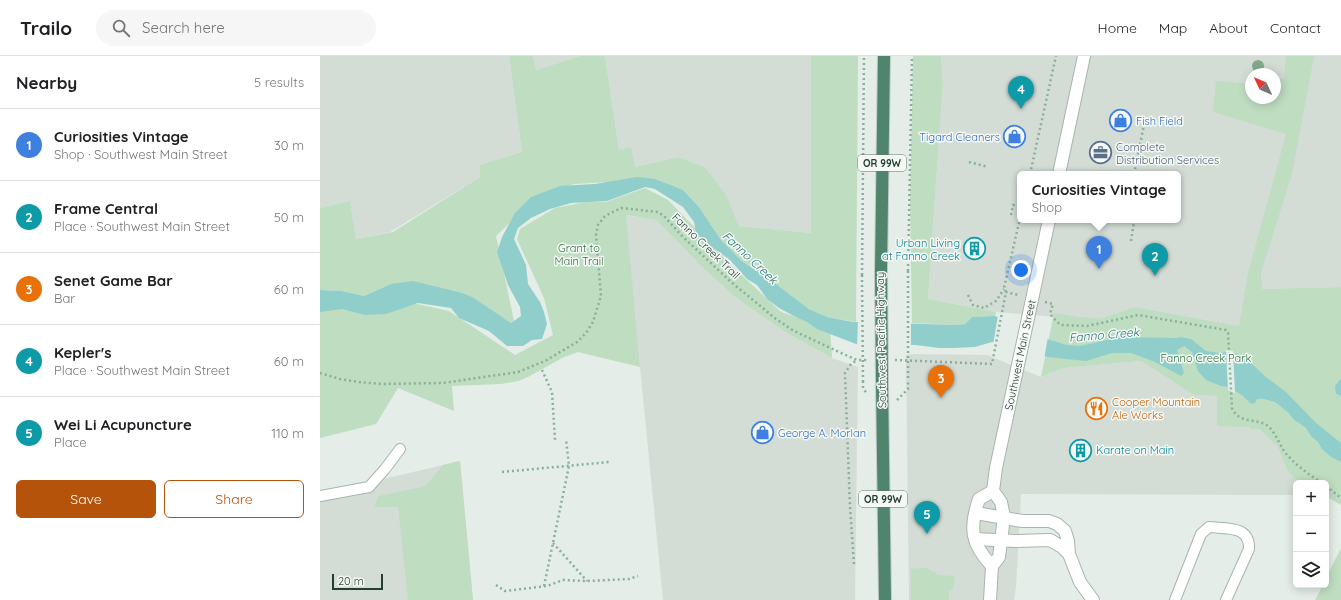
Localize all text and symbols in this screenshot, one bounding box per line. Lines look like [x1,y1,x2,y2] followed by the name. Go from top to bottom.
[96,10,376,46] search box
[20,16,72,40] text: Trailo
[110,17,132,39] icon: search
[142,18,225,37] text: Search here
[1098,19,1137,37] text: Home
[1159,19,1187,37] text: Map
[1209,19,1248,37] text: About
[1270,19,1321,37] text: Contact
[1245,68,1281,104] north arrow
[16,72,77,93] text: Nearby
[254,74,304,90] text: 5 results
[1008,76,1034,109] pin: 4
[1108,108,1134,134] shop icon: Fish Field
[1136,114,1183,128] place label: Fish Field
[1002,124,1028,150] shop icon: Tigard Cleaners
[54,127,189,146] text: Curiosities Vintage
[919,130,1000,144] place label: Tigard Cleaners
[26,137,32,153] text: 1
[274,137,304,153] text: 30 m
[1087,140,1113,166] office icon: Complete Distribution Services
[1116,140,1219,167] place label: Complete Distribution Services
[54,146,228,162] text: Shop · Southwest Main Street
[858,155,906,171] road number: OR 99W
[1017,171,1181,223] popup
[1032,180,1166,199] text: Curiosities Vintage
[54,199,158,218] text: Frame Central
[1032,199,1062,215] text: Shop
[25,209,33,225] text: 2
[274,209,304,225] text: 50 m
[669,210,743,282] street label: Fanno Creek Trail
[54,218,230,234] text: Place · Southwest Main Street
[719,228,782,288] water label: Fanno Creek
[882,236,960,263] place label: Urban Living at Fanno Creek
[962,236,988,262] building icon: Urban Living at Fanno Creek
[1086,236,1112,269] pin: 1
[554,241,604,268] park label: Grant to Main Trail
[1142,243,1168,276] pin: 2
[1011,260,1031,280] your location
[54,271,173,290] text: Senet Game Bar
[873,272,889,408] street label: Southwest Pacific Highway
[26,281,32,297] text: 3
[274,281,304,297] text: 60 m
[54,290,75,306] text: Bar
[1001,298,1039,412] street label: Southwest Main Street
[1068,324,1141,345] water label: Fanno Creek
[54,343,111,362] text: Kepler's
[1161,351,1252,365] park label: Fanno Creek Park
[25,353,33,369] text: 4
[274,353,304,369] text: 60 m
[54,362,230,378] text: Place · Southwest Main Street
[928,365,954,398] pin: 3
[1083,395,1109,421] restaurant icon: Cooper Mountain Ale Works
[1112,395,1200,422] place label: Cooper Mountain Ale Works
[54,415,192,434] text: Wei Li Acupuncture
[750,420,776,446] shop icon: George A. Morlan
[25,425,33,441] text: 5
[271,425,304,441] text: 110 m
[778,426,866,440] place label: George A. Morlan
[54,434,87,450] text: Place
[1068,437,1094,463] building icon: Karate on Main
[1096,443,1174,457] place label: Karate on Main
[16,480,156,518] button: Save
[164,480,304,518] button: Share
[1293,480,1329,588] map controls
[1293,480,1329,516] button: +
[859,491,907,507] road number: OR 99W
[914,501,940,534] pin: 5
[1293,516,1329,552] button: −
[1293,552,1329,588] button: layers
[332,572,383,591] scale bar
[338,574,364,588] text: 20 m

